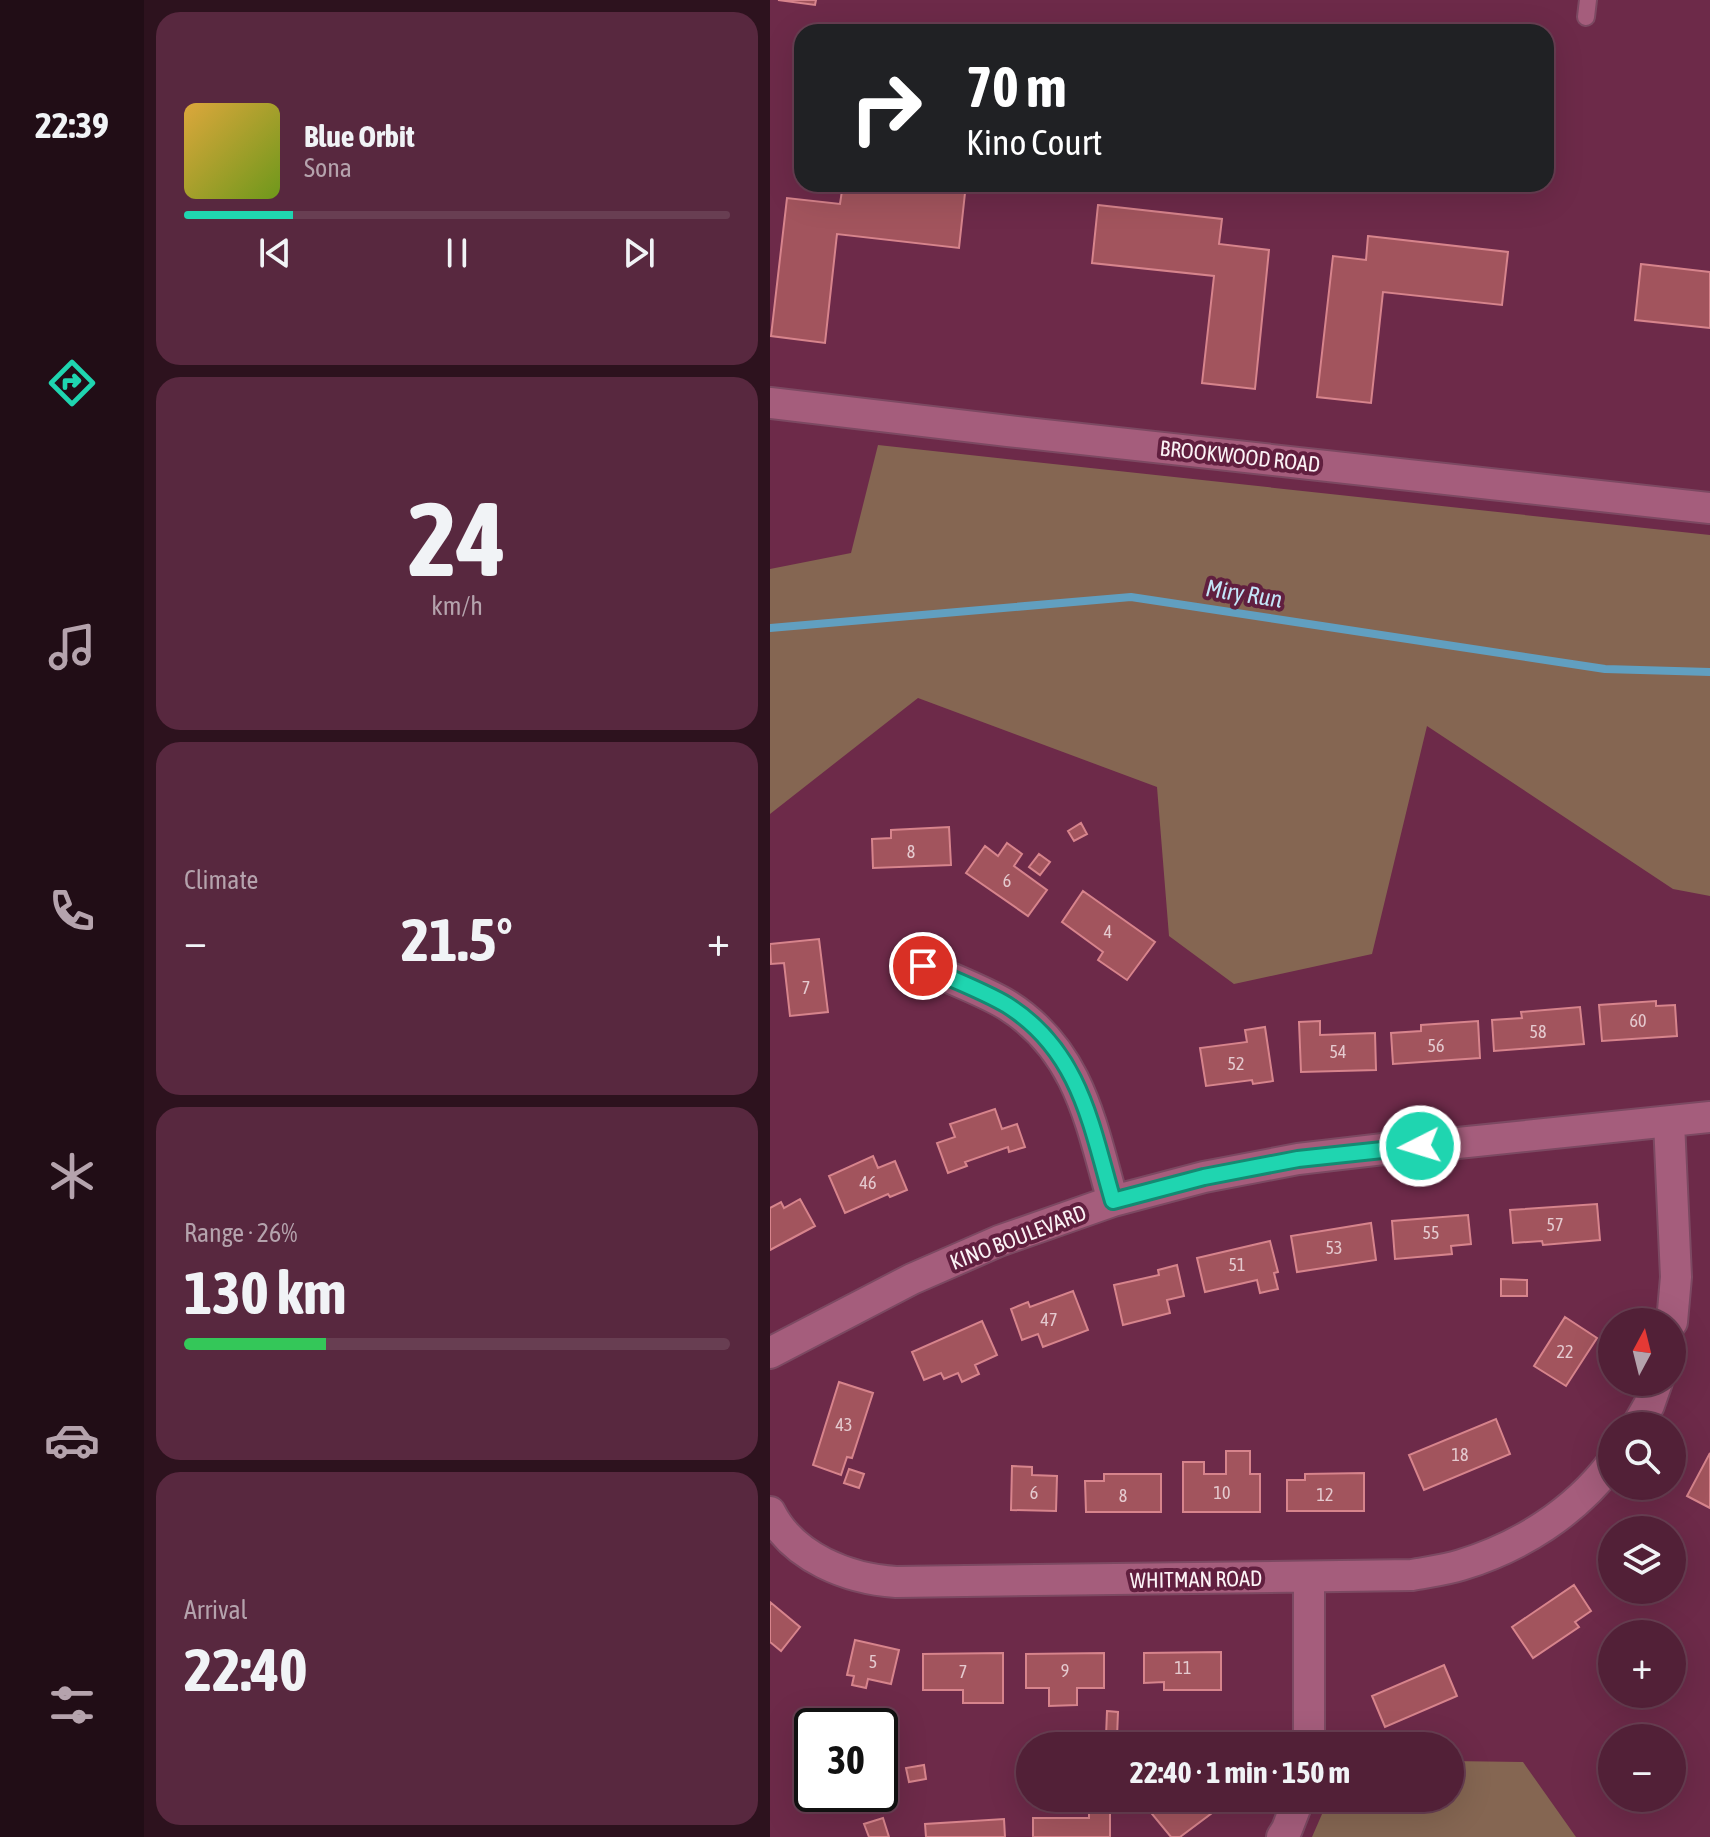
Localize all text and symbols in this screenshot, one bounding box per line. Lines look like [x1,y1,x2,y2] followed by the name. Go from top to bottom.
[966,55,1067,119] text: 70 m
[834,56,938,160] icon: right
[35,104,109,146] text: 22:39
[304,119,415,153] text: Blue Orbit
[966,121,1102,163] text: Kino Court
[304,153,352,183] text: Sona
[253,231,297,275] icon: previous
[435,231,479,275] icon: pause
[617,231,661,275] icon: next
[44,355,100,411] icon: directions
[1158,435,1322,477] street label: BROOKWOOD ROAD
[408,479,506,598] text: 24
[1204,574,1285,613] water label: Miry Run
[431,591,483,621] text: km/h
[44,619,100,675] icon: music
[907,841,915,862] house number: 8
[184,865,258,895] text: Climate
[1003,870,1011,891] house number: 6
[44,883,100,939] icon: phone
[401,905,513,974] text: 21.5°
[184,915,207,965] text: −
[707,915,730,965] text: +
[1104,921,1112,942] house number: 4
[889,932,957,1000] pin
[901,944,945,988] icon: arrive
[802,977,810,998] house number: 7
[1630,1010,1646,1031] house number: 60
[1530,1021,1546,1042] house number: 58
[1428,1035,1444,1056] house number: 56
[1330,1041,1346,1062] house number: 54
[1228,1053,1244,1074] house number: 52
[1378,1104,1462,1188] position arrow
[44,1148,100,1204] icon: climate
[860,1172,876,1193] house number: 46
[946,1199,1090,1275] street label: KINO BOULEVARD
[1547,1214,1563,1235] house number: 57
[184,1218,297,1248] text: Range · 26%
[1423,1222,1439,1243] house number: 55
[1326,1237,1342,1258] house number: 53
[1229,1254,1245,1275] house number: 51
[184,1258,346,1327] text: 130 km
[1598,1308,1686,1396] north arrow
[1598,1308,1686,1812] map controls
[1041,1309,1057,1330] house number: 47
[1557,1341,1573,1362] house number: 22
[44,1412,100,1468] icon: car
[1598,1412,1686,1500] button: search
[836,1414,852,1435] house number: 43
[1452,1444,1468,1465] house number: 18
[1030,1482,1038,1503] house number: 6
[1214,1482,1230,1503] house number: 10
[1317,1484,1333,1505] house number: 12
[1119,1485,1127,1506] house number: 8
[1598,1516,1686,1604] button: layers
[1130,1565,1262,1593] street label: WHITMAN ROAD
[184,1595,248,1625] text: Arrival
[1598,1620,1686,1708] button: +
[184,1635,307,1704] text: 22:40
[869,1651,877,1672] house number: 5
[1175,1657,1191,1678] house number: 11
[1061,1660,1069,1681] house number: 9
[959,1661,967,1682] house number: 7
[44,1677,100,1733] icon: filters
[794,1708,898,1812] speed limit sign: 30
[1598,1724,1686,1812] button: −
[1130,1755,1350,1789] text: 22:40 · 1 min · 150 m

